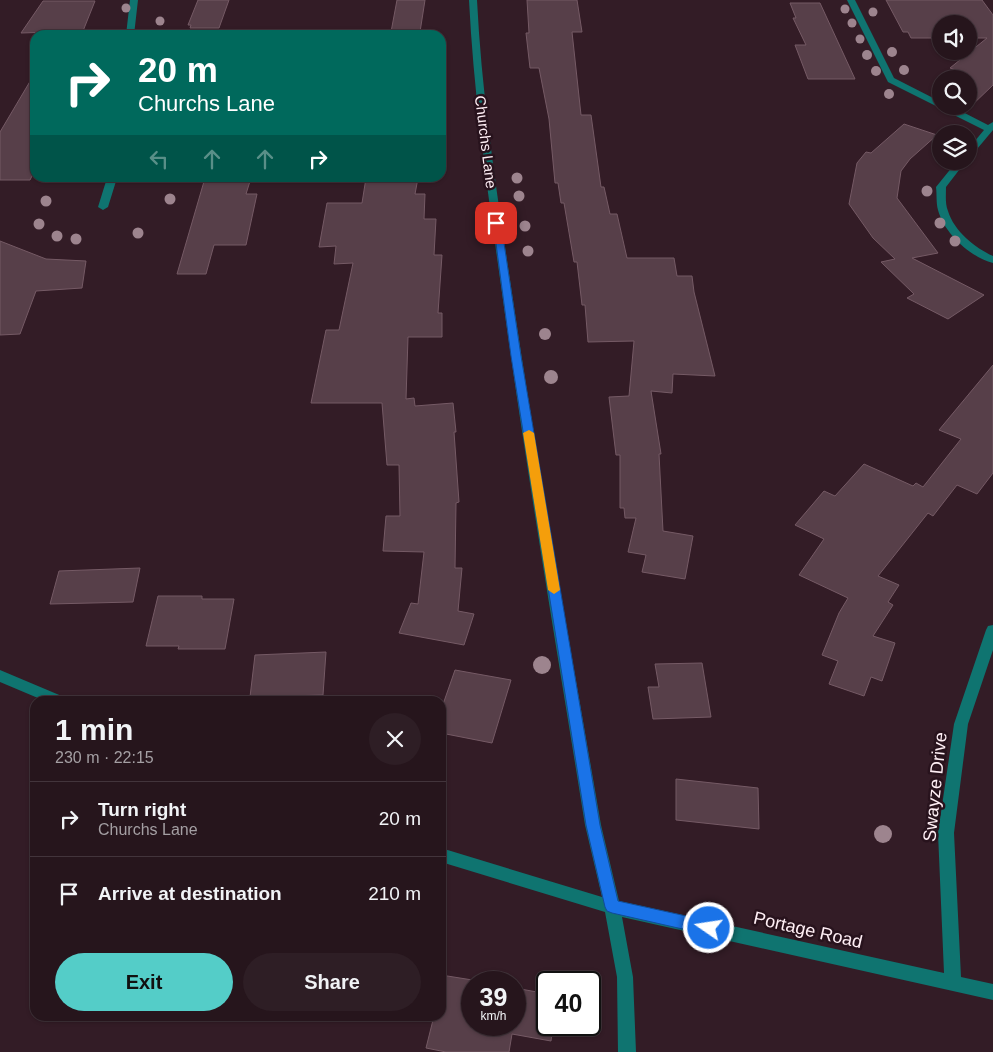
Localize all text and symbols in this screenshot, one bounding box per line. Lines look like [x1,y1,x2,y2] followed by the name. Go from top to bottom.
[932,15,977,170] map controls
[932,15,977,60] button: sound
[55,50,120,115] icon: right
[138,50,218,89] text: 20 m
[932,70,977,115] button: search
[138,91,275,116] text: Churchs Lane
[472,95,500,189] street label: Churchs Lane
[932,125,977,170] button: layers
[145,145,173,173] icon: left
[198,145,226,173] icon: ahead
[251,145,279,173] icon: ahead
[304,145,332,173] icon: right
[475,202,517,244] pin
[482,209,510,237] icon: arrive
[55,713,133,746] text: 1 min
[369,713,421,765] button: close
[919,731,951,843] street label: Swayze Drive
[55,749,154,766] text: 230 m · 22:15
[98,799,186,820] text: Turn right
[55,805,83,833] icon: right
[379,808,421,829] text: 20 m
[98,821,198,838] text: Churchs Lane
[55,880,83,908] icon: arrive
[98,883,282,904] text: Arrive at destination
[368,883,421,904] text: 210 m
[682,901,734,953] position arrow
[752,908,864,952] street label: Portage Road
[55,953,233,1011] button: Exit
[243,953,421,1011] button: Share
[536,971,601,1036] speed limit sign: 40
[480,983,507,1011] text: 39
[480,1009,507,1023] text: km/h

